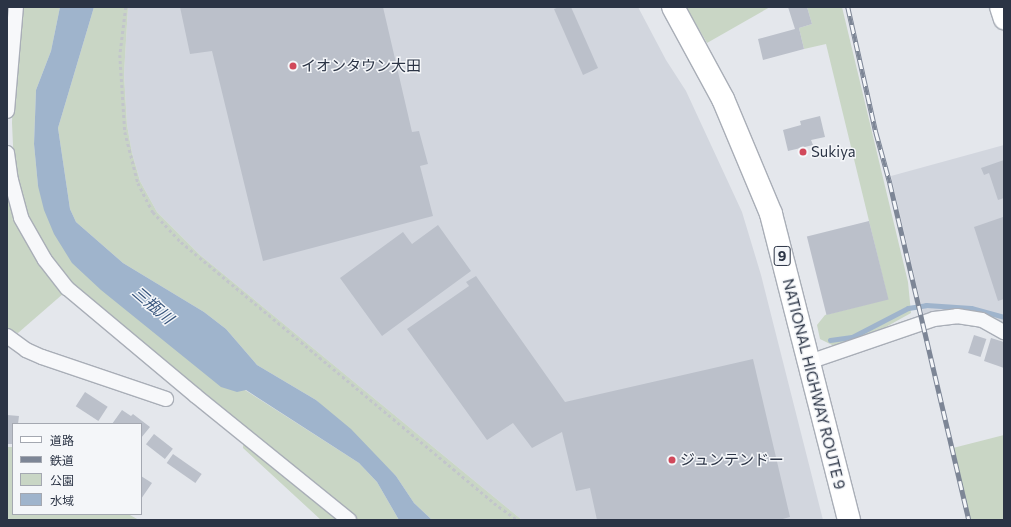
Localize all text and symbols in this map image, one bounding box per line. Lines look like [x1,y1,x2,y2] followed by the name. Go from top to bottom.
[301,57,421,75] place label: イオンタウン大田
[288,61,298,71] marker: イオンタウン大田
[811,143,856,161] place label: Sukiya
[798,147,808,157] marker: Sukiya
[773,244,791,268] road number: 9
[779,277,849,491] street label: NATIONAL HIGHWAY ROUTE 9
[129,282,177,328] water label: 三瓶川
[12,423,142,515] legend
[50,433,74,447] text: 道路
[680,451,785,469] place label: ジュンテンドー
[50,453,74,467] text: 鉄道
[667,455,677,465] marker: ジュンテンドー
[50,473,74,487] text: 公園
[50,493,74,507] text: 水域

